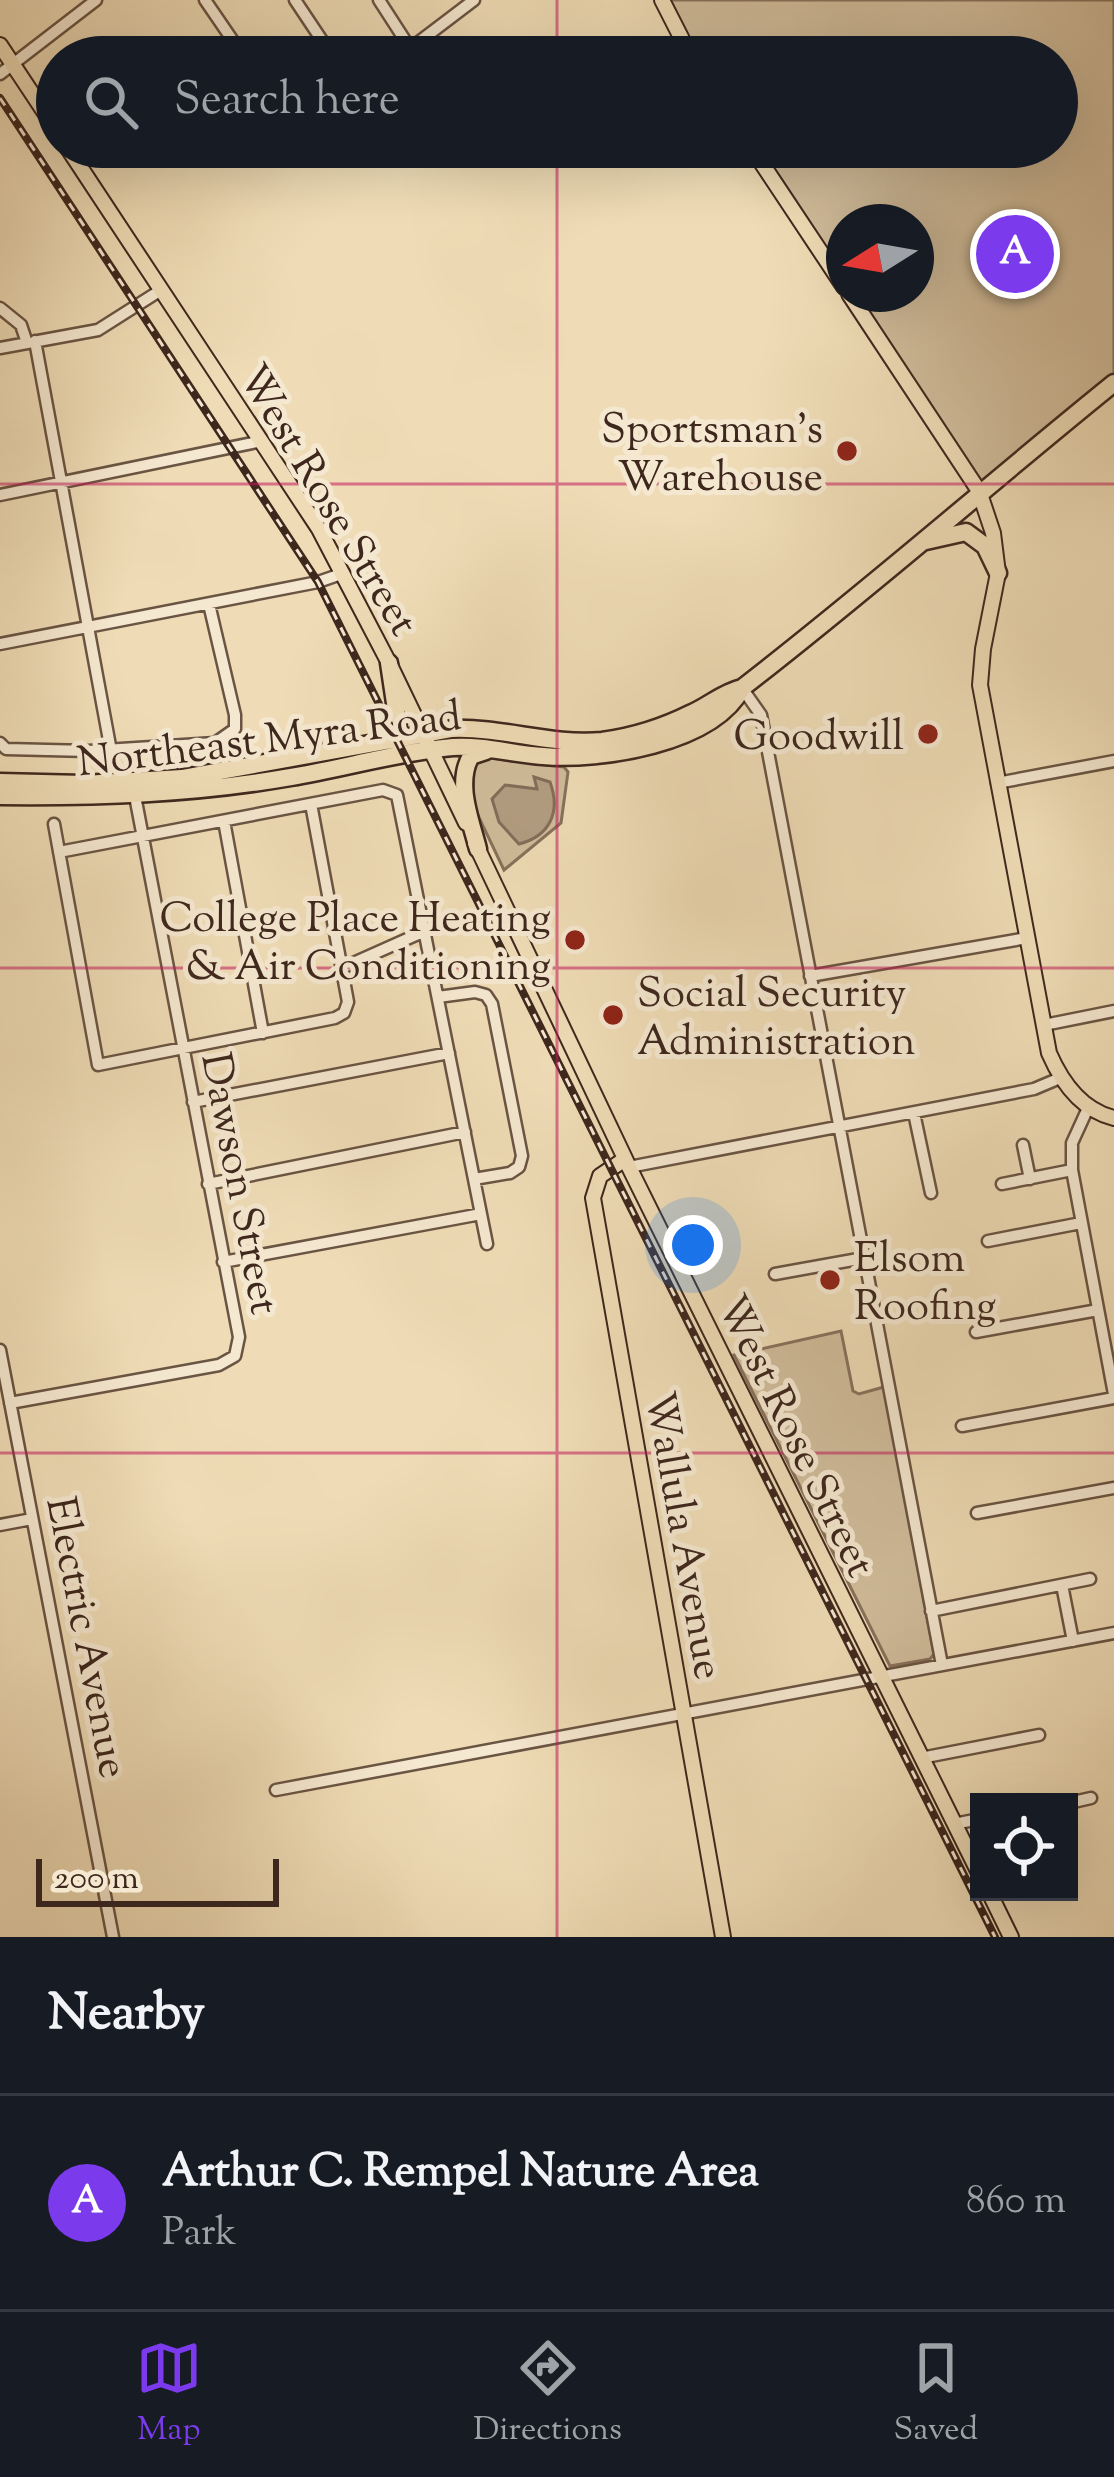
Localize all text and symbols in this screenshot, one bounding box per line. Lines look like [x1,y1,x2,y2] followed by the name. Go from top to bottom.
[36,36,1078,168] search box
[78,69,144,135] icon: search
[174,70,400,135] text: Search here
[826,204,934,312] north arrow
[976,209,1054,299] pin: A
[221,354,431,649] street label: West Rose Street
[601,402,823,510] place label: Sportsman's Warehouse
[834,438,860,464] marker: Sportsman's Warehouse
[74,689,465,795] street label: Northeast Myra Road
[734,709,904,769] place label: Goodwill
[915,721,941,747] marker: Goodwill
[160,891,551,999] place label: College Place Heating & Air Conditioning
[562,927,588,953] marker: College Place Heating & Air Conditioning
[637,966,916,1074] place label: Social Security Administration
[600,1002,626,1028] marker: Social Security Administration
[182,1048,292,1320] street label: Dawson Street
[663,1215,723,1275] your location
[854,1231,997,1339] place label: Elsom Roofing
[817,1267,843,1293] marker: Elsom Roofing
[699,1286,888,1588] street label: West Rose Street
[626,1387,736,1684] street label: Wallula Avenue
[27,1492,141,1784] street label: Electric Avenue
[970,1793,1078,1901] map controls
[970,1793,1078,1901] button: locate
[36,1853,279,1906] scale bar
[54,1856,139,1904] text: 200 m
[48,1979,205,2052] text: Nearby
[162,2142,759,2207] text: Arthur C. Rempel Nature Area
[71,2175,103,2231] text: A
[966,2175,1066,2231] text: 860 m
[162,2207,237,2263] text: Park
[136,2335,202,2455] tab: Map
[473,2335,622,2455] tab: Directions
[894,2335,978,2455] tab: Saved

